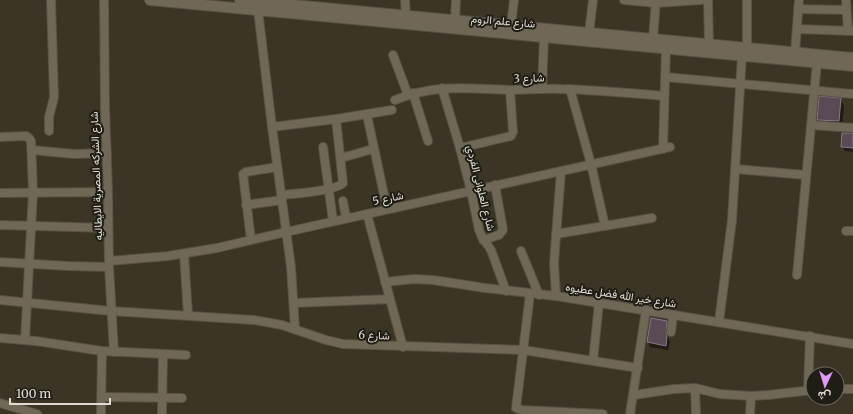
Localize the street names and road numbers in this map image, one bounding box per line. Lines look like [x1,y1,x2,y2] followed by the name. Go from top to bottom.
[470,11,536,32] street label: شارع علم الروم
[513,70,545,87] street label: شارع 3
[87,111,106,241] street label: شارع الشركه المصرية الايطاليه
[461,144,499,234] street label: شارع العلوانى الفردي
[371,188,405,209] street label: شارع 5
[564,279,678,312] street label: شارع خير الله فضل عطيوه
[358,327,390,344] street label: شارع 6

